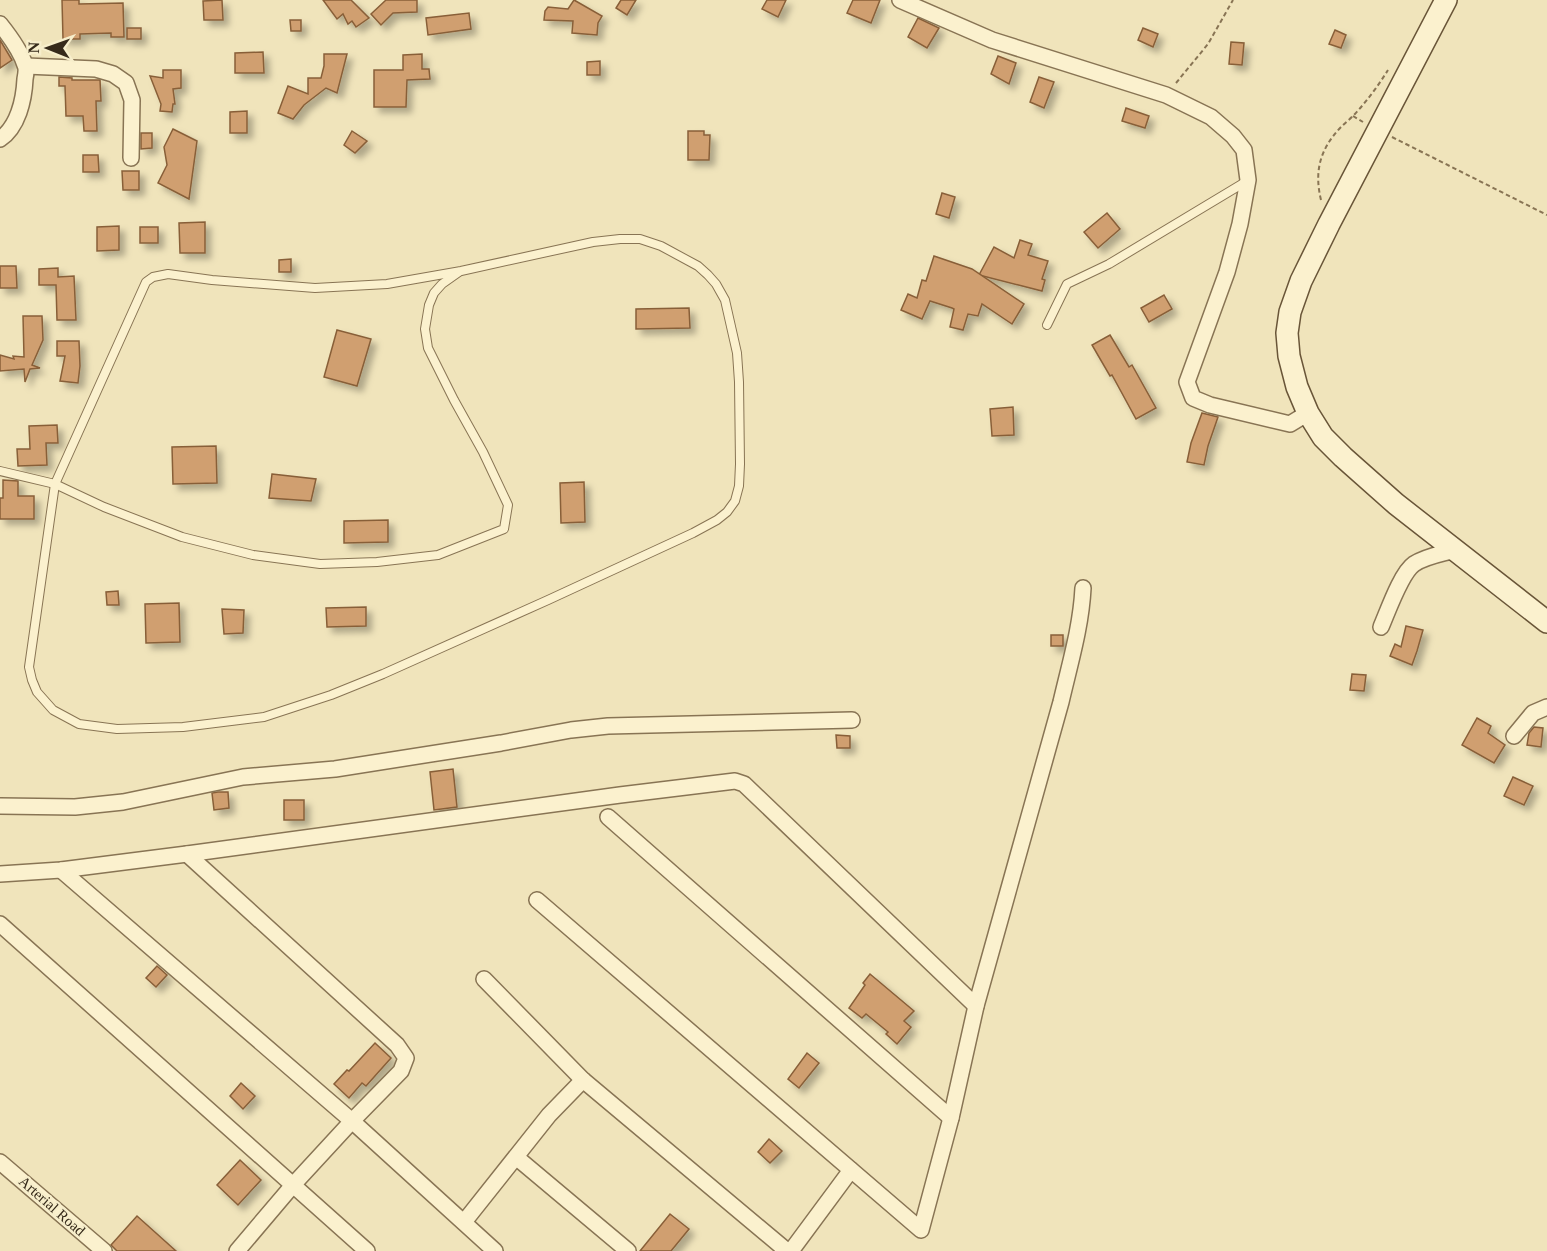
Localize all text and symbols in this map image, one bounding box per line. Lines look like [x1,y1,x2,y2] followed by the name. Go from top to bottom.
[18,18,78,78] north arrow
[25,41,42,54] text: N
[16,1173,89,1239] street label: Arterial Road

